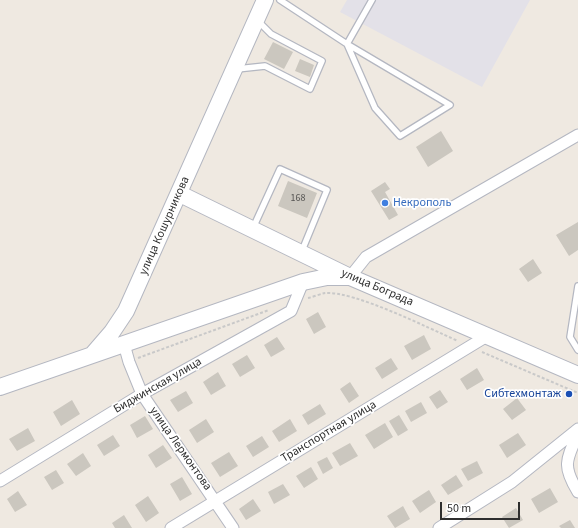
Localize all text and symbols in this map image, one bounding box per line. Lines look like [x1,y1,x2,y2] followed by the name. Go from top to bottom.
[137,174,193,278] street label: улица Кошурникова
[291,193,305,205] house number: 168
[393,196,451,210] place label: Некрополь
[380,198,390,208] marker: Некрополь
[339,266,415,310] street label: улица Бограда
[111,355,205,417] street label: Биджинская улица
[484,387,561,401] place label: Сибтехмонтаж
[564,389,574,399] marker: Сибтехмонтаж
[279,398,379,466] street label: Транспортная улица
[146,404,214,494] street label: улица Лермонтова
[442,494,522,520] scale bar
[447,500,471,517] text: 50 m

